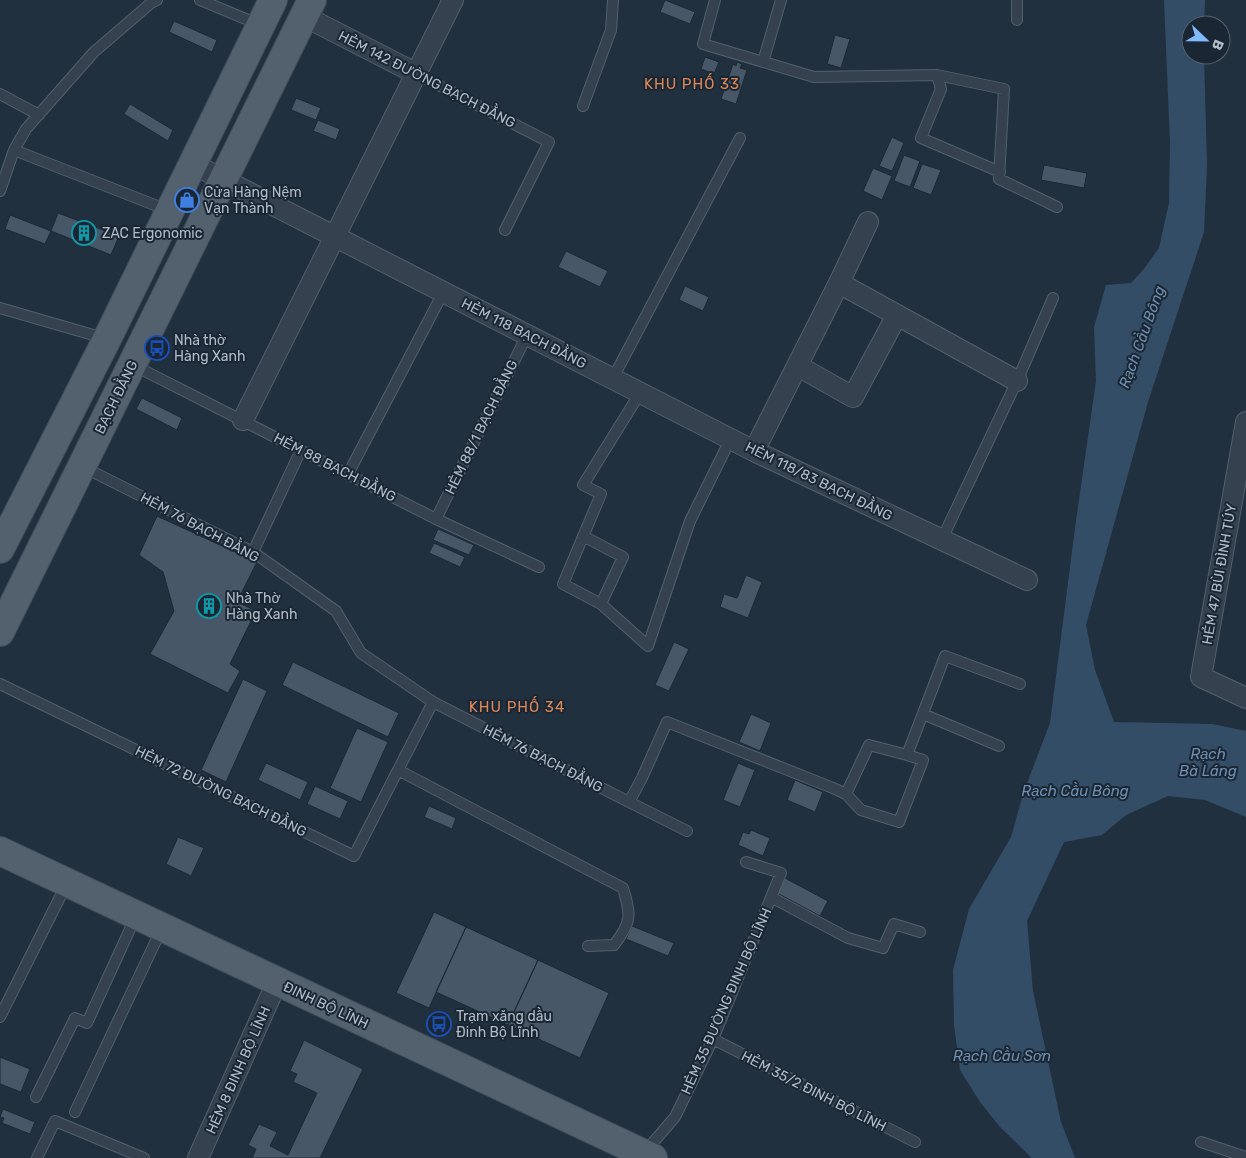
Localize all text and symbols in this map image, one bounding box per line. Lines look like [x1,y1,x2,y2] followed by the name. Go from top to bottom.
[1181,15,1231,65] north arrow
[335,25,519,132] street label: HẺM 142 ĐƯỜNG BẠCH ĐẰNG
[1208,37,1227,53] text: B
[644,73,740,93] district label: KHU PHỐ 33
[204,184,302,217] place label: Cửa Hàng Nệm Vạn Thành
[174,187,200,213] shop icon: Cửa Hàng Nệm Vạn Thành
[71,220,97,246] building icon: ZAC Ergonomic
[102,225,203,242] place label: ZAC Ergonomic
[1115,283,1169,391] water label: Rạch Cầu Bông
[458,292,590,372] street label: HẺM 118 BẠCH ĐẰNG
[174,332,246,365] place label: Nhà thờ Hàng Xanh
[144,335,170,361] bus stop icon: Nhà thờ Hàng Xanh
[439,356,521,497] street label: HẺM 88/1 BẠCH ĐẰNG
[89,357,142,437] street label: BẠCH ĐẰNG
[271,427,400,506] street label: HẺM 88 BẠCH ĐẰNG
[742,436,896,525] street label: HẺM 118/83 BẠCH ĐẰNG
[137,487,263,566] street label: HẺM 76 BẠCH ĐẰNG
[1198,502,1240,646] street label: HẺM 47 BÙI ĐÌNH TÚY
[226,590,298,623] place label: Nhà Thờ Hàng Xanh
[196,593,222,619] building icon: Nhà Thờ Hàng Xanh
[469,696,565,716] district label: KHU PHỐ 34
[480,719,607,796] street label: HẺM 76 BẠCH ĐẰNG
[132,740,310,840] street label: HẺM 72 ĐƯỜNG BẠCH ĐẰNG
[1179,745,1237,780] water label: Rạch Bà Láng
[1021,782,1129,800] water label: Rạch Cầu Bông
[677,905,775,1097] street label: HẺM 35 ĐƯỜNG ĐINH BỘ LĨNH
[281,977,371,1033] street label: ĐINH BỘ LĨNH
[202,1003,274,1137] street label: HẺM 8 ĐINH BỘ LĨNH
[456,1007,552,1041] place label: Trạm xăng dầu Đinh Bộ Lĩnh
[426,1011,452,1037] bus stop icon: Trạm xăng dầu Đinh Bộ Lĩnh
[738,1047,890,1135] street label: HẺM 35/2 ĐINH BỘ LĨNH
[953,1047,1051,1065] water label: Rạch Cầu Sơn

